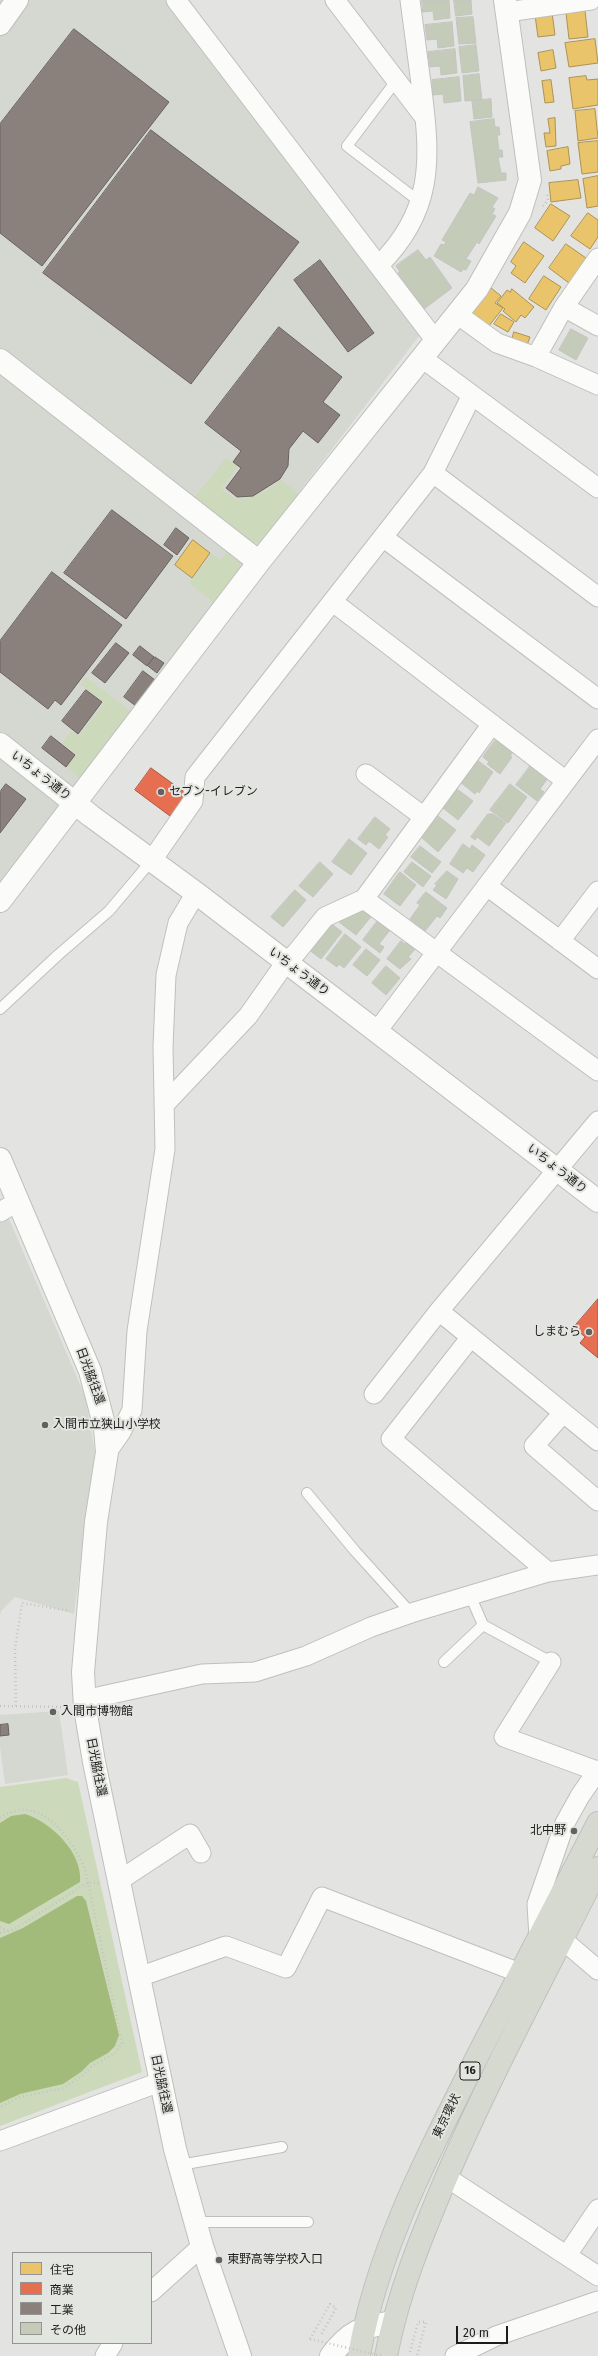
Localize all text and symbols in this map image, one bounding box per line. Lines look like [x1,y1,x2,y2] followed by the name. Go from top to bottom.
[8,748,74,804] street label: いちょう通り
[169,785,258,799] place label: セブン-イレブン
[156,787,166,797] marker: セブン-イレブン
[266,945,332,999] street label: いちょう通り
[524,1141,590,1197] street label: いちょう通り
[533,1325,581,1339] place label: しまむら
[584,1327,594,1337] marker: しまむら
[73,1345,107,1407] street label: 日光脇往還
[53,1418,161,1432] place label: 入間市立狭山小学校
[40,1420,50,1430] marker: 入間市立狭山小学校
[61,1705,133,1719] place label: 入間市博物館
[48,1707,58,1717] marker: 入間市博物館
[83,1736,109,1798] street label: 日光脇往還
[530,1824,566,1838] place label: 北中野
[569,1826,579,1836] marker: 北中野
[148,2053,174,2115] street label: 日光脇往還
[460,2062,480,2080] road number: 16
[430,2091,464,2141] street label: 東京環状
[12,2252,152,2344] legend
[227,2253,323,2267] place label: 東野高等学校入口
[214,2255,224,2265] marker: 東野高等学校入口
[50,2263,74,2277] text: 住宅
[50,2283,74,2297] text: 商業
[50,2303,74,2317] text: 工業
[458,2318,510,2344] scale bar
[50,2323,86,2337] text: その他
[463,2326,489,2340] text: 20 m

